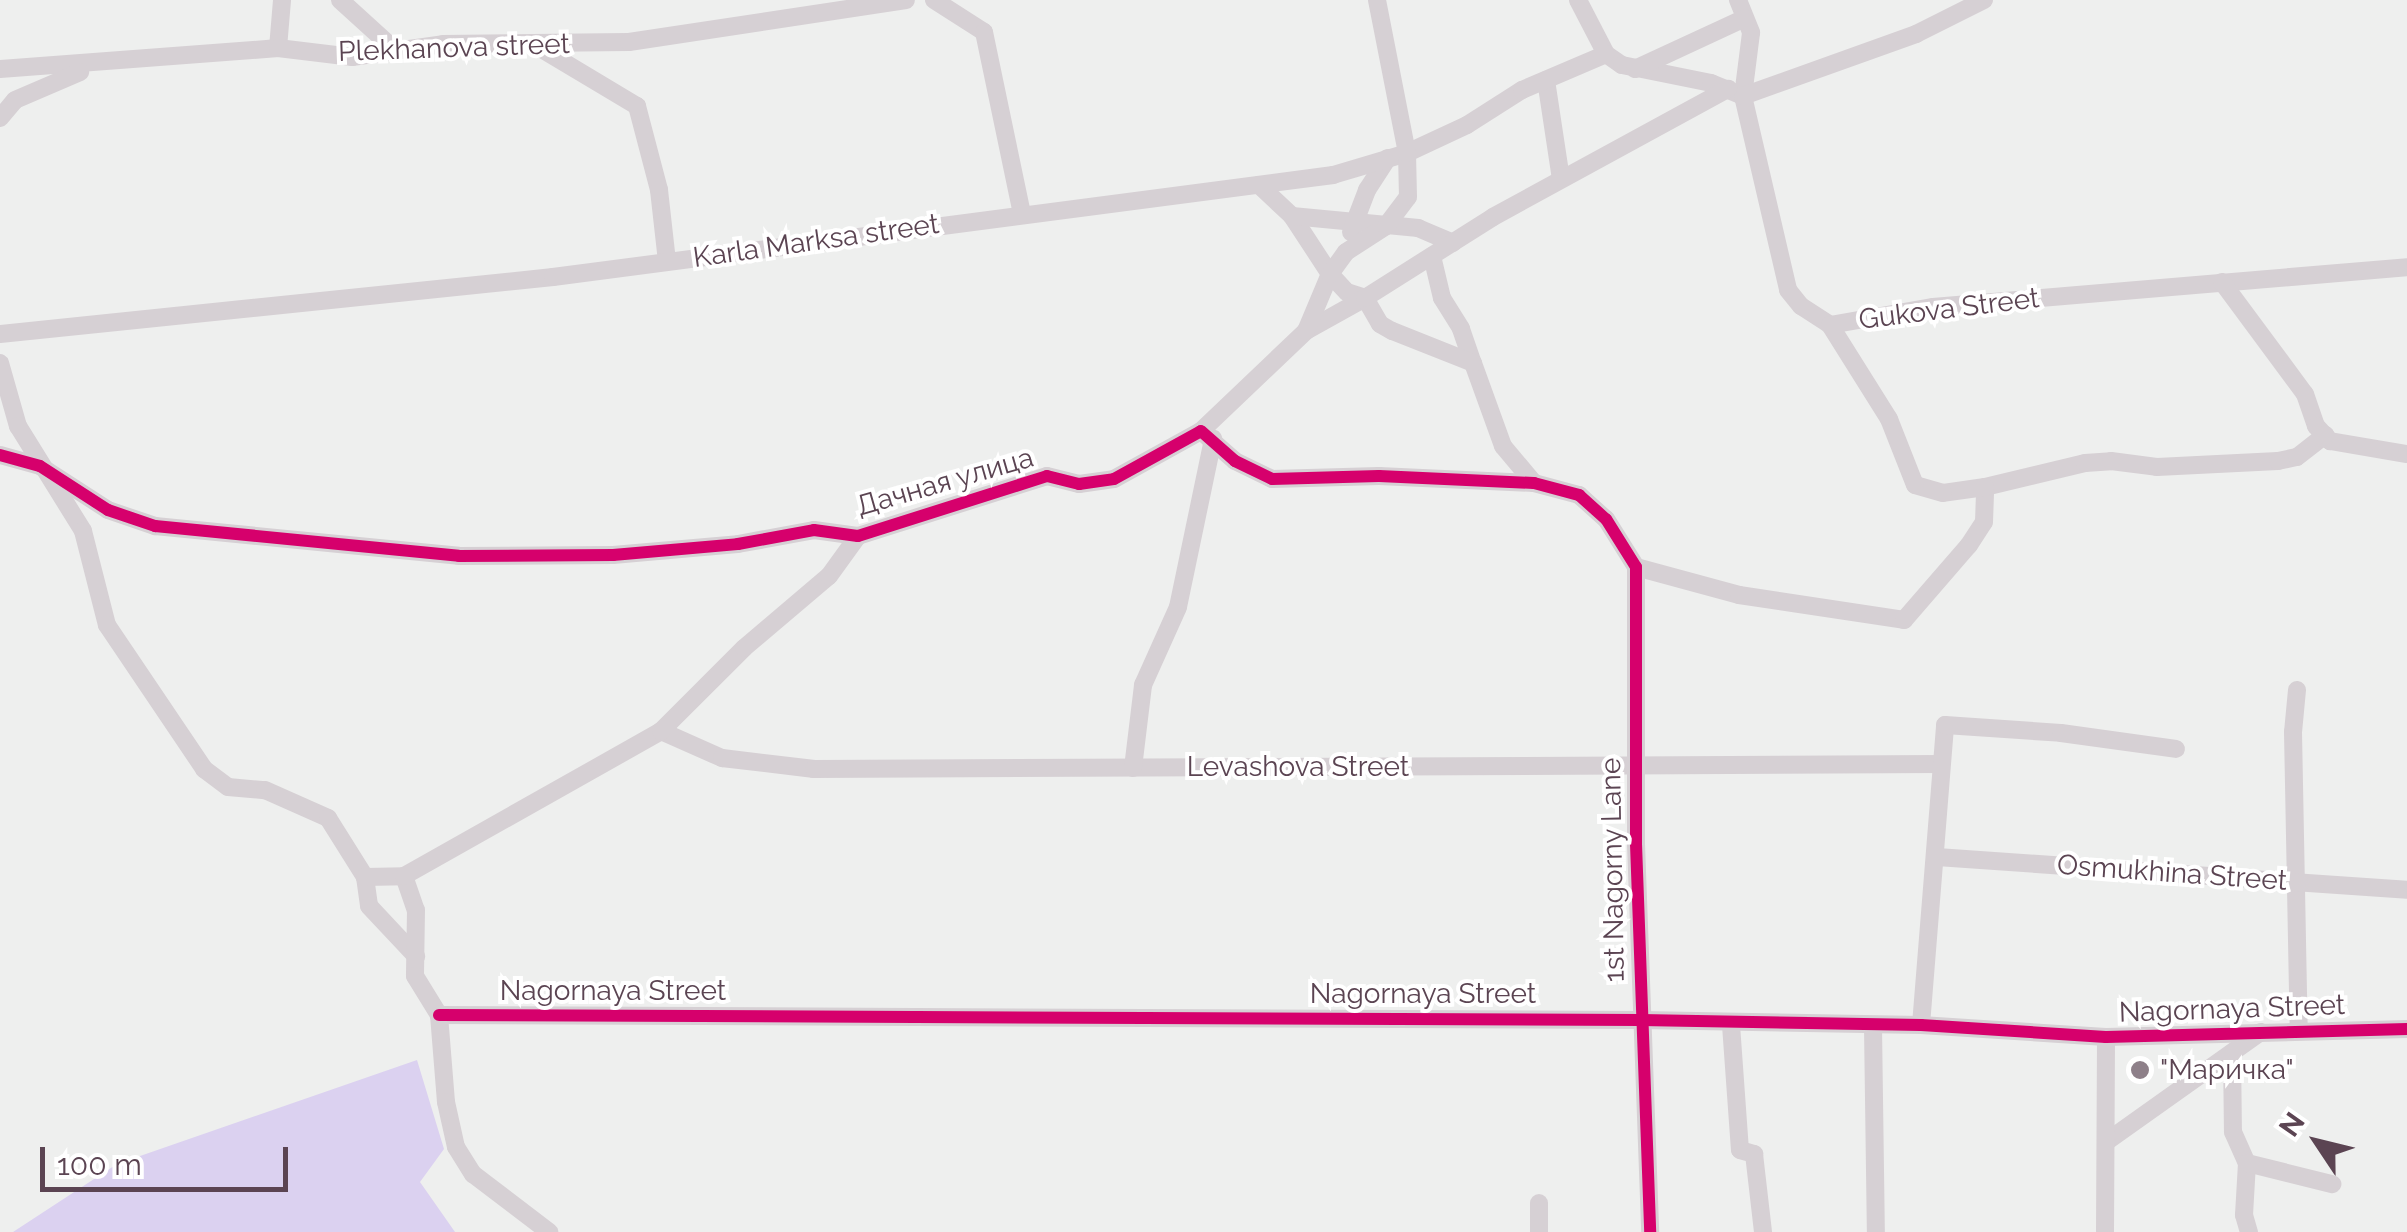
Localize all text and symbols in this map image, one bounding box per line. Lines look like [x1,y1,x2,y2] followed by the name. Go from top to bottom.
[338,27,570,69] street label: Plekhanova street
[691,207,941,275] street label: Karla Marksa street
[1857,281,2041,337] street label: Gukova Street
[852,441,1038,523] street label: Дачная улица
[1187,750,1409,784] street label: Levashova Street
[1594,757,1632,983] street label: 1st Nagorny Lane
[2056,848,2288,898] street label: Osmukhina Street
[500,974,726,1008] street label: Nagornaya Street
[1310,977,1536,1011] street label: Nagornaya Street
[2118,988,2346,1030] street label: Nagornaya Street
[2160,1053,2294,1087] place label: "Маричка"
[2129,1059,2151,1081] marker: "Маричка"
[2267,1092,2367,1192] north arrow
[2272,1106,2312,1143] text: N
[45,1127,292,1189] scale bar
[57,1147,142,1182] text: 100 m

